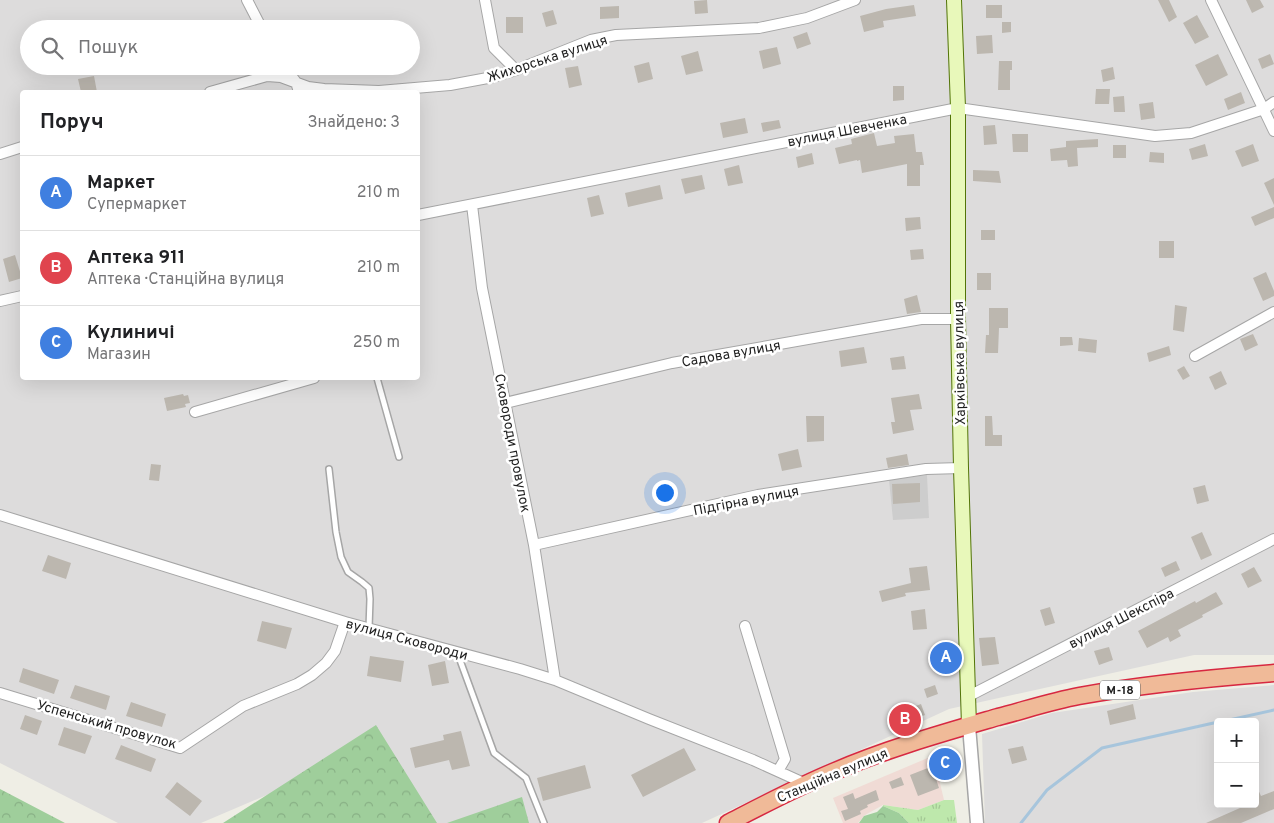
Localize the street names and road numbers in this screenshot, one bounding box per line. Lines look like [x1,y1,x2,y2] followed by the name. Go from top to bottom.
[485,32,610,87] street label: Жихорська вулиця
[786,112,908,151] street label: вулиця Шевченка
[951,301,970,425] street label: Харківська вулиця
[680,337,782,372] street label: Садова вулиця
[490,372,533,514] street label: Сковороди провулок
[692,483,801,520] street label: Підгірна вулиця
[1066,585,1177,653] street label: вулиця Шекспіра
[344,616,469,665] street label: вулиця Сковороди
[1100,680,1140,700] road number: М-18
[35,697,179,754] street label: Успенський провулок
[775,745,891,807] street label: Станційна вулиця

